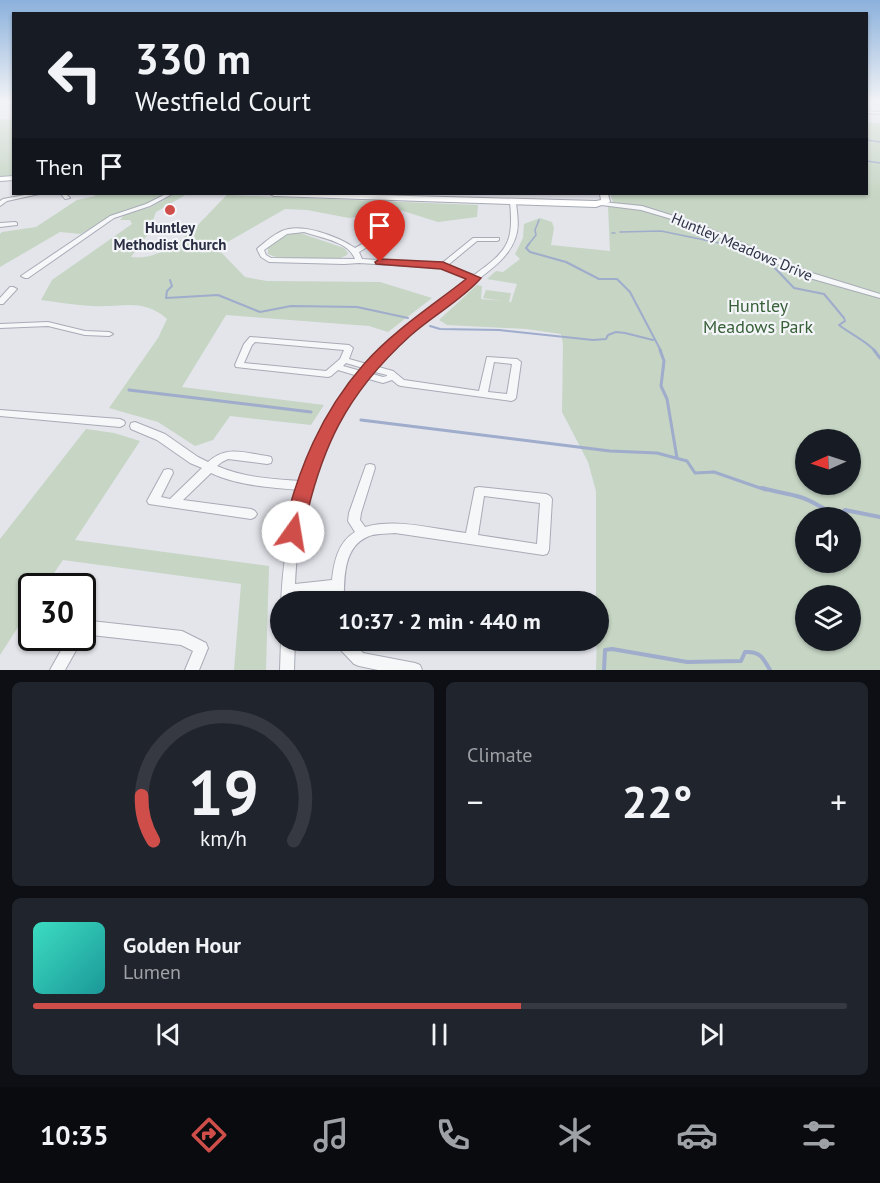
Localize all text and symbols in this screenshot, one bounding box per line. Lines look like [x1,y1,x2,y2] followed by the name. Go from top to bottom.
[135,31,251,86] text: 330 m
[36,36,114,114] icon: left
[135,84,311,118] text: Westfield Court
[95,150,128,183] icon: arrive
[36,153,83,181] text: Then
[354,200,405,262] pin
[163,203,177,217] marker: Huntley Methodist Church
[669,208,816,285] street label: Huntley Meadows Drive
[363,209,396,242] icon: arrive
[114,218,226,254] place label: Huntley Methodist Church
[703,294,813,338] park label: Huntley Meadows Park
[795,429,861,495] north arrow
[795,429,861,651] map controls
[261,500,325,564] position arrow
[795,507,861,573] button: sound
[18,573,96,651] speed limit sign: 30
[795,585,861,651] button: layers
[338,607,541,635] text: 10:37 · 2 min · 440 m
[467,742,533,768] text: Climate
[188,751,258,832] text: 19
[622,772,692,830] text: 22°
[467,780,484,823] text: −
[830,780,847,823] text: +
[199,824,246,852] text: km/h
[123,931,241,959] text: Golden Hour
[123,959,181,985] text: Lumen
[152,1018,185,1051] icon: previous
[423,1018,456,1051] icon: pause
[695,1018,728,1051] icon: next
[188,1114,230,1156] icon: directions
[310,1114,352,1156] icon: music
[432,1114,474,1156] icon: phone
[554,1114,596,1156] icon: climate
[676,1114,718,1156] icon: car
[798,1114,840,1156] icon: filters
[40,1118,108,1152] text: 10:35

